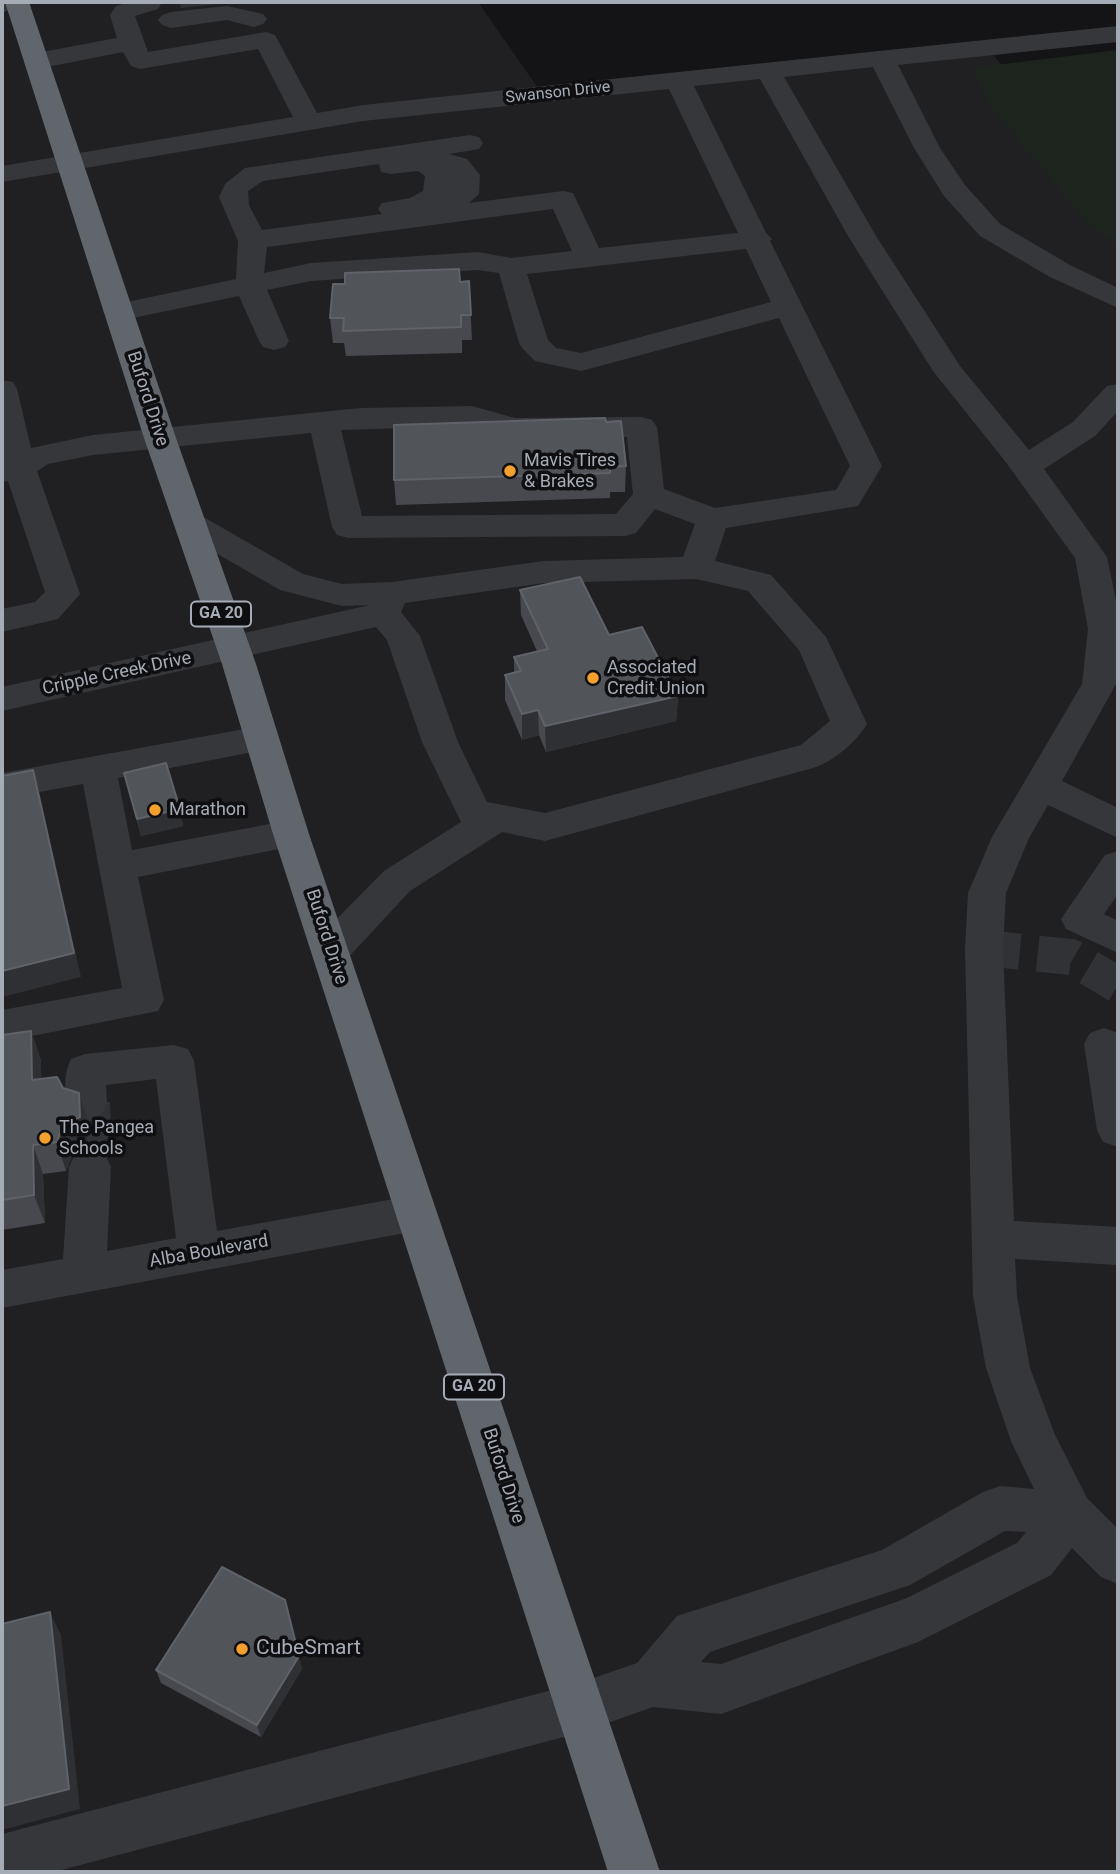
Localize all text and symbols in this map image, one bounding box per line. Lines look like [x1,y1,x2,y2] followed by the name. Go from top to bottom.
[505,78,611,108] street label: Swanson Drive
[121,349,173,449] street label: Buford Drive
[524,450,616,492] place label: Mavis Tires & Brakes
[502,463,518,479] marker: Mavis Tires & Brakes
[191,601,251,626] road number: GA 20
[41,648,193,700] street label: Cripple Creek Drive
[607,657,705,700] place label: Associated Credit Union
[585,670,601,686] marker: Associated Credit Union
[169,799,246,821] place label: Marathon
[147,802,163,818] marker: Marathon
[300,887,352,987] street label: Buford Drive
[59,1117,154,1160] place label: The Pangea Schools
[37,1130,53,1146] marker: The Pangea Schools
[148,1231,270,1273] street label: Alba Boulevard
[444,1374,504,1400] road number: GA 20
[477,1426,529,1526] street label: Buford Drive
[256,1636,361,1662] place label: CubeSmart
[234,1641,250,1657] marker: CubeSmart

